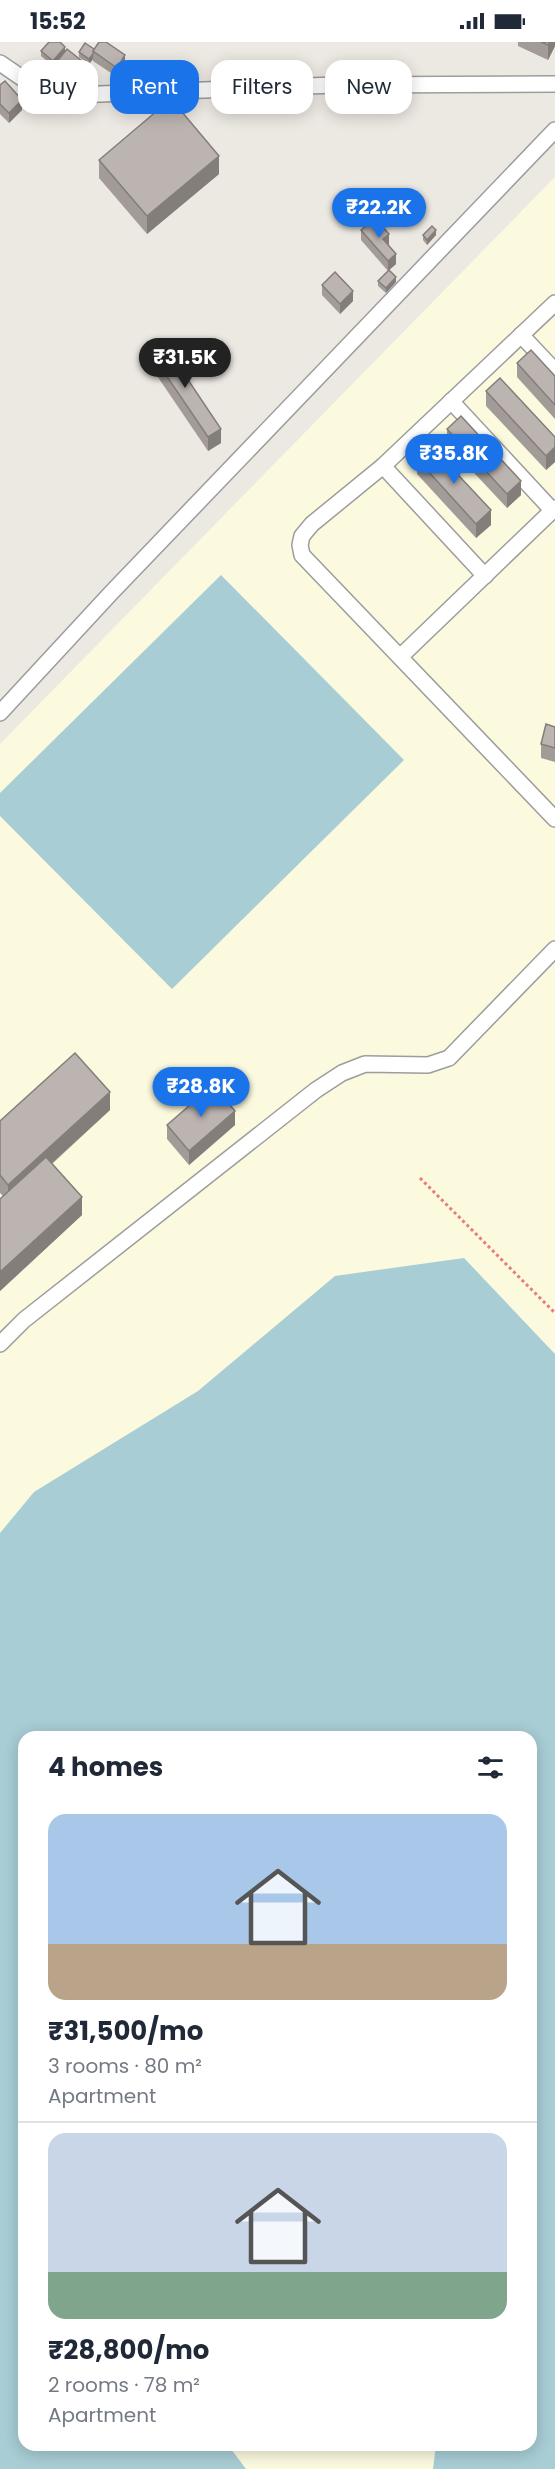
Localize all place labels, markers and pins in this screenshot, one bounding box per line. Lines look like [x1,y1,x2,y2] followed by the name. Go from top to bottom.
[330,188,428,239] pin: ₹22.2K
[136,338,234,389] pin: ₹31.5K
[405,434,503,485] pin: ₹35.8K
[152,1067,250,1118] pin: ₹28.8K

